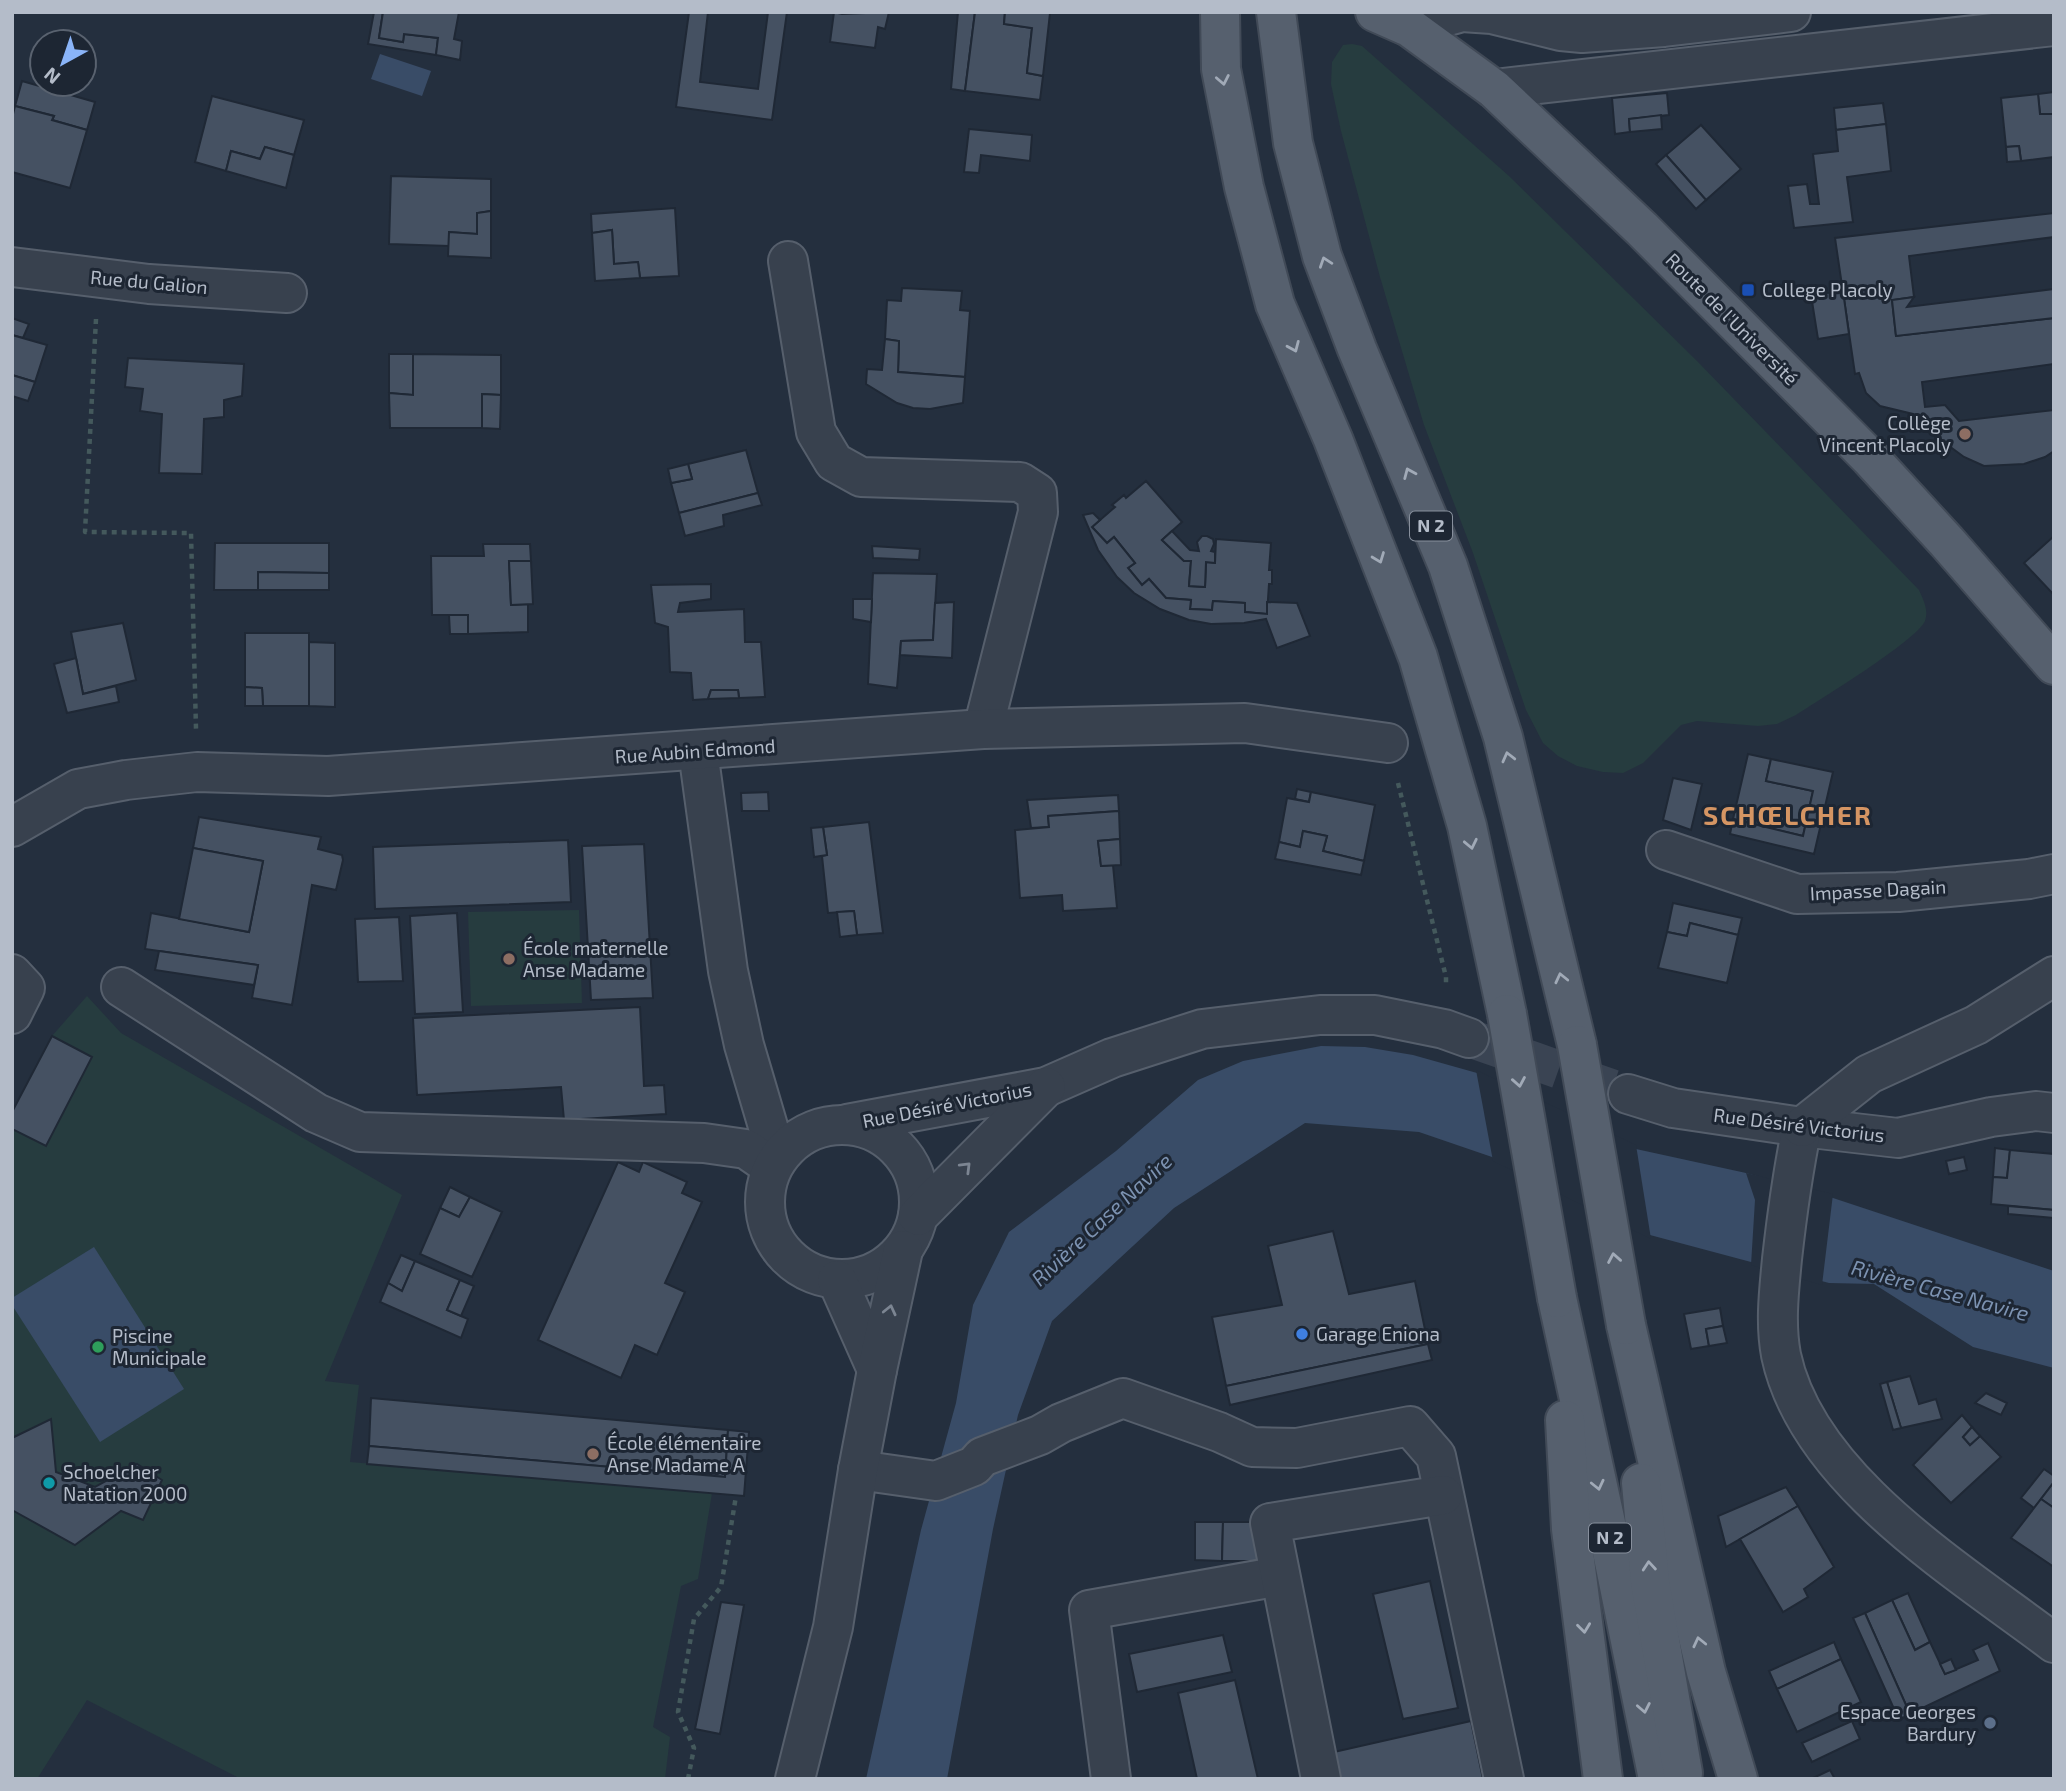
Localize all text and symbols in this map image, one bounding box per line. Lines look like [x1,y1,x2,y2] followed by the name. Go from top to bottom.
[28,28,98,98] north arrow
[39,63,64,90] text: N
[1215,74,1230,86] one-way arrow
[1661,248,1803,390] street label: Route de l'Université
[1319,256,1333,268] one-way arrow
[90,265,209,298] street label: Rue du Galion
[1762,278,1893,301] place label: College Placoly
[1740,282,1756,298] marker: College Placoly
[1285,340,1299,352] one-way arrow
[1819,411,1951,456] place label: Collège Vincent Placoly
[1957,426,1973,442] marker: Collège Vincent Placoly
[1403,468,1417,480] one-way arrow
[1410,512,1452,540] road number: N 2
[1371,551,1385,563] one-way arrow
[614,733,776,768] street label: Rue Aubin Edmond
[1502,751,1516,763] one-way arrow
[1703,799,1873,830] district label: SCHŒLCHER
[1462,838,1477,850] one-way arrow
[1809,874,1947,905] street label: Impasse Dagain
[523,936,669,981] place label: École maternelle Anse Madame
[501,951,517,967] marker: École maternelle Anse Madame
[1555,972,1569,984] one-way arrow
[1511,1076,1526,1088] one-way arrow
[860,1077,1034,1132] street label: Rue Désiré Victorius
[1712,1103,1886,1146] street label: Rue Désiré Victorius
[1026,1147,1176,1290] water label: Rivière Case Navire
[958,1163,971,1176] one-way arrow
[1607,1252,1622,1264] one-way arrow
[1849,1254,2032,1325] water label: Rivière Case Navire
[882,1304,896,1316] one-way arrow
[1316,1322,1440,1345] place label: Garage Eniona
[112,1324,207,1369] place label: Piscine Municipale
[1294,1326,1310,1342] marker: Garage Eniona
[90,1339,106,1355] marker: Piscine Municipale
[607,1431,762,1476] place label: École élémentaire Anse Madame A
[585,1446,601,1462] marker: École élémentaire Anse Madame A
[63,1460,188,1505] place label: Schoelcher Natation 2000
[41,1475,57,1491] marker: Schoelcher Natation 2000
[1589,1479,1604,1491] one-way arrow
[1589,1524,1631,1553] road number: N 2
[1642,1561,1657,1572] one-way arrow
[1576,1622,1591,1634] one-way arrow
[1693,1637,1707,1649] one-way arrow
[1840,1700,1976,1745] place label: Espace Georges Bardury
[1635,1702,1650,1714] one-way arrow
[1982,1715,1998,1731] marker: Espace Georges Bardury

